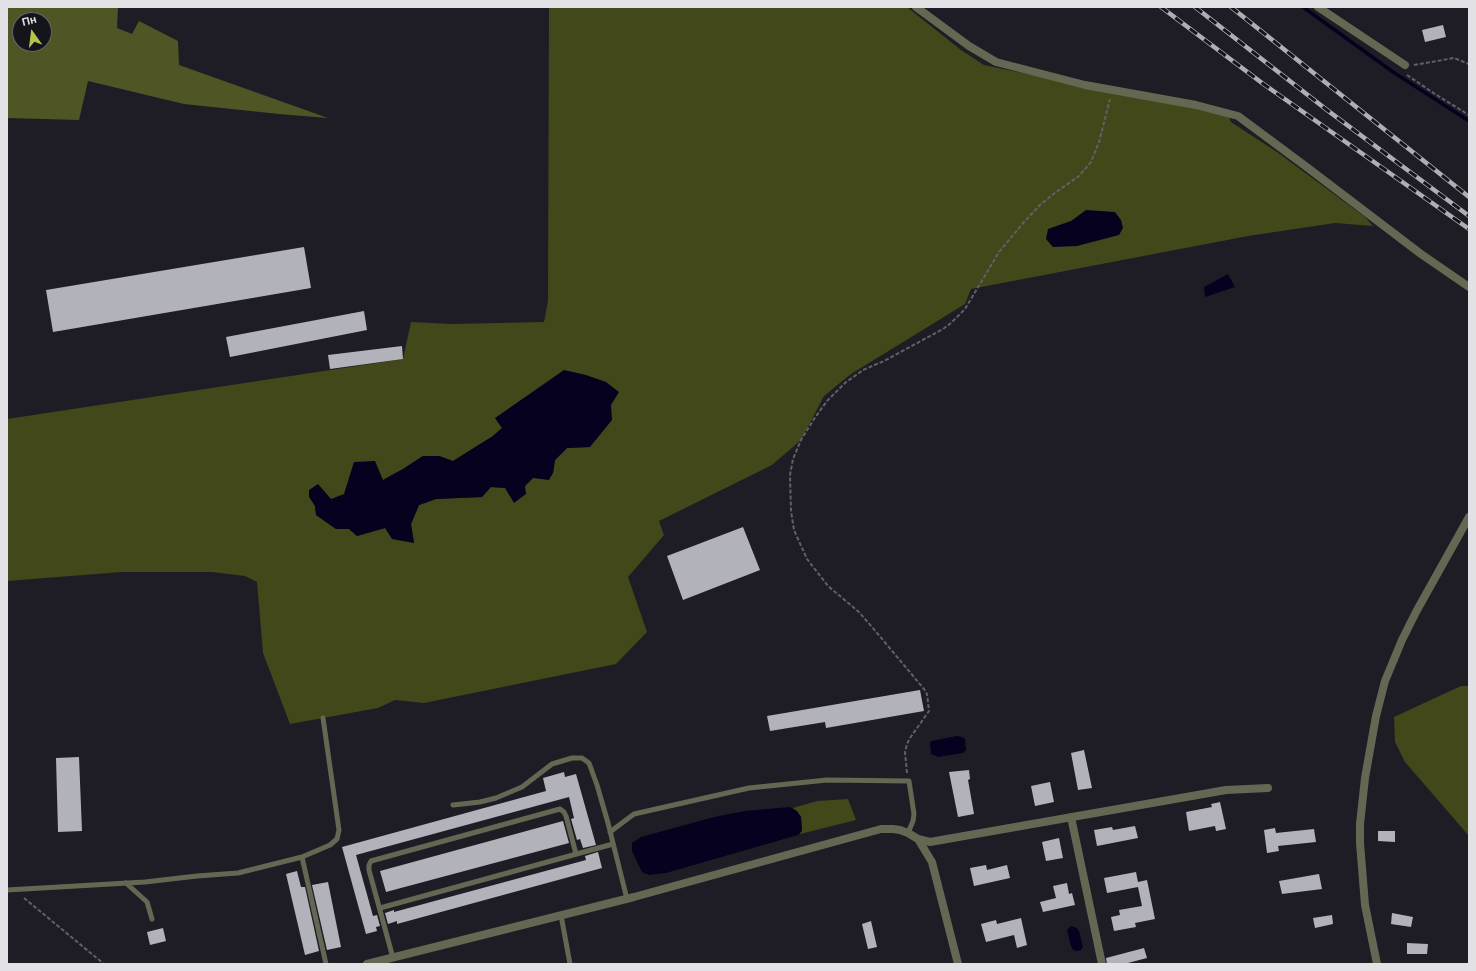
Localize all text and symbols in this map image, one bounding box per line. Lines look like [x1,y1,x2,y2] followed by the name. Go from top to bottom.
[12,12,52,52] north arrow
[21,13,38,29] text: Пн

